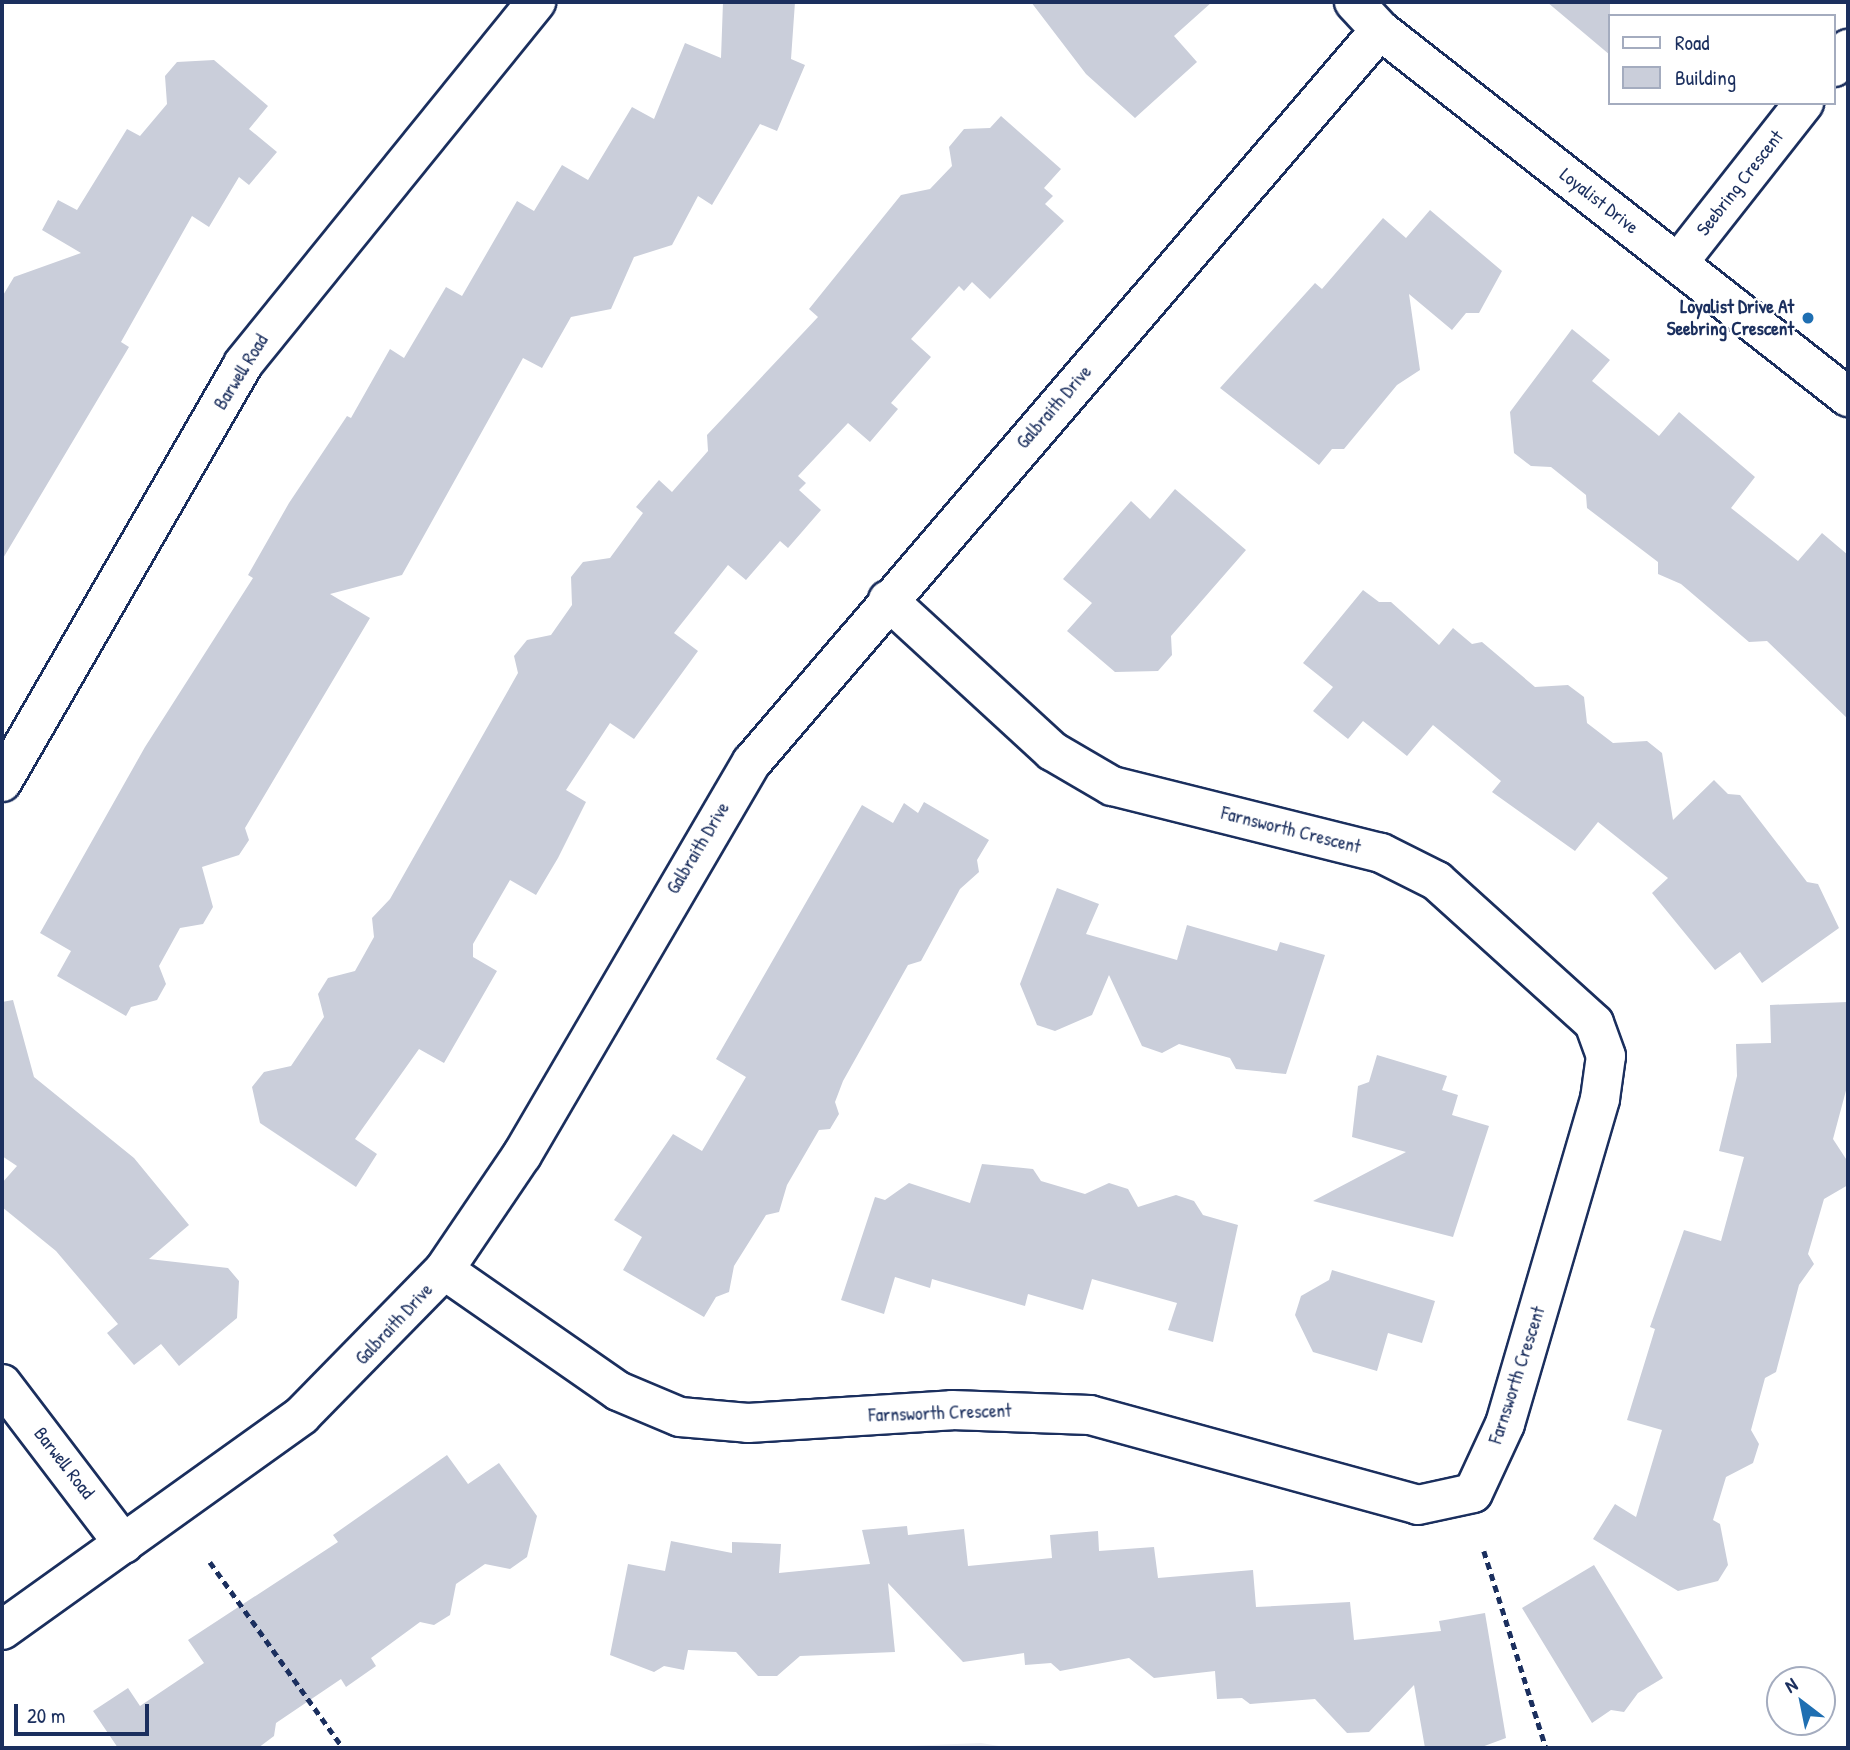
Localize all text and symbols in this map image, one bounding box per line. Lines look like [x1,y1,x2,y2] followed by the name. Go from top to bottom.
[1608,14,1836,105] legend
[1675,28,1709,57] text: Road
[1675,63,1736,92] text: Building
[1692,126,1788,240] street label: Seebring Crescent
[1555,163,1643,239] street label: Loyalist Drive
[1667,296,1794,340] place label: Loyalist Drive At Seebring Crescent
[1800,310,1816,326] marker: Loyalist Drive At Seebring Crescent
[209,330,273,414] street label: Barwell Road
[1012,361,1096,453] street label: Galbraith Drive
[662,798,734,898] street label: Galbraith Drive
[1219,802,1363,858] street label: Farnsworth Crescent
[351,1279,437,1369] street label: Galbraith Drive
[1484,1303,1550,1447] street label: Farnsworth Crescent
[868,1399,1012,1427] street label: Farnsworth Crescent
[29,1423,99,1503] street label: Barwell Road
[1766,1666,1836,1736] north arrow
[1780,1671,1802,1699] text: N
[18,1690,152,1734] scale bar
[27,1701,65,1730] text: 20 m

